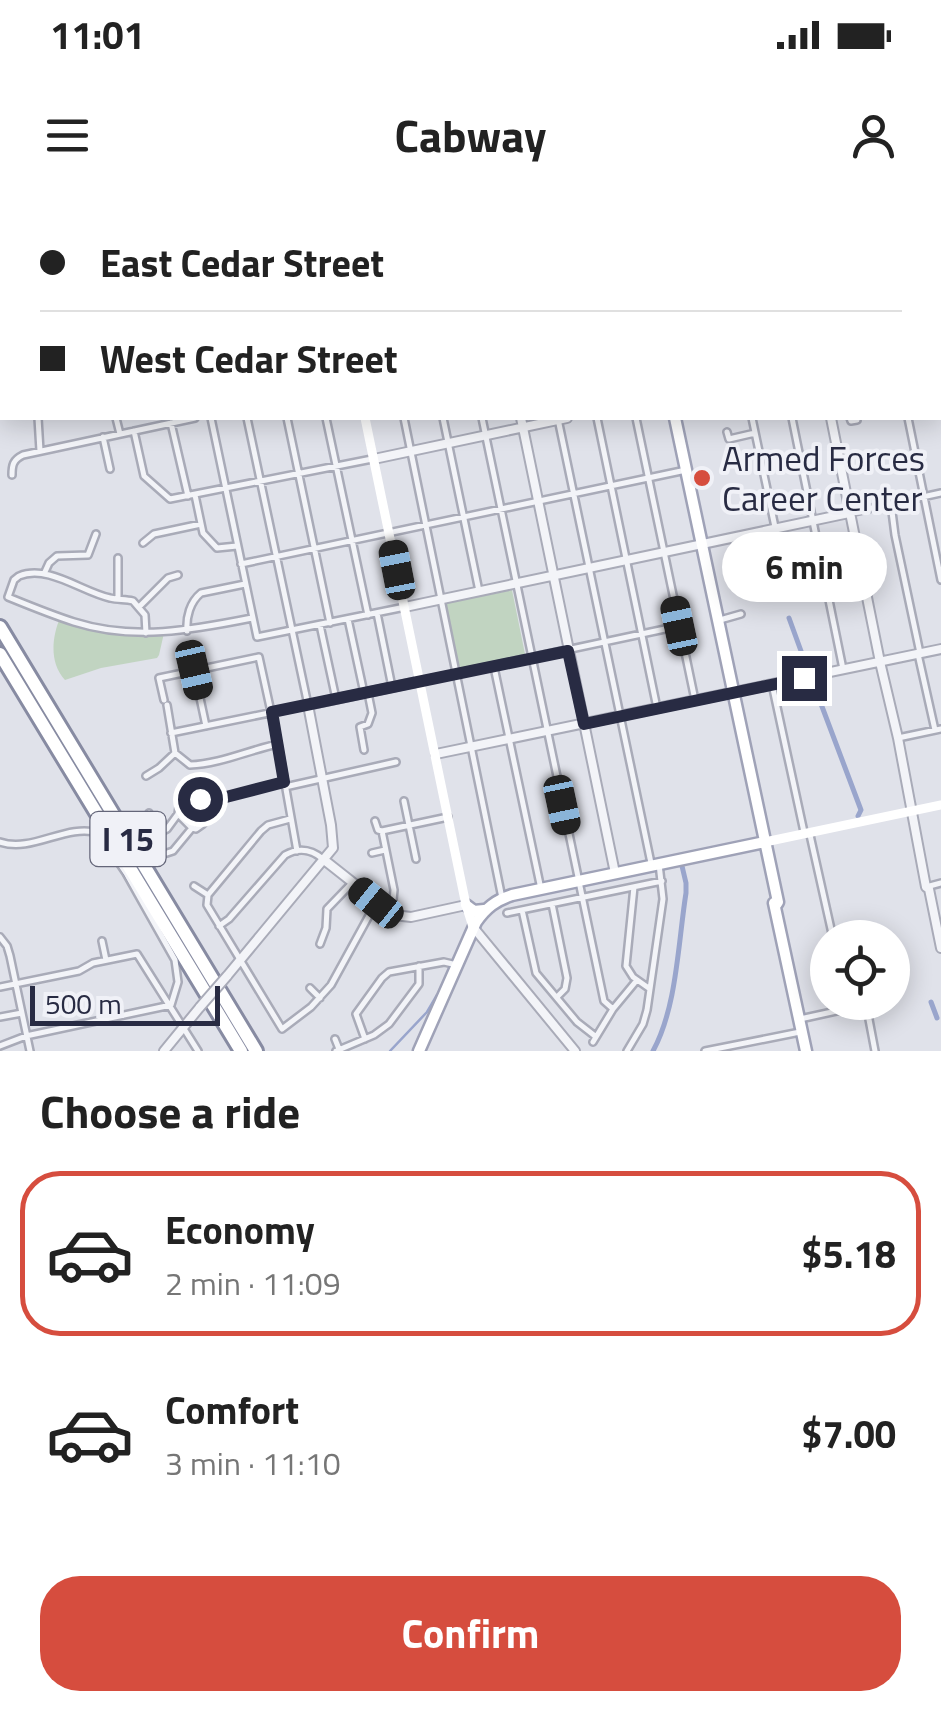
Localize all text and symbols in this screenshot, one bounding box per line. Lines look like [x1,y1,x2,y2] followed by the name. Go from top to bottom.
[50,6,145,64] text: 11:01
[395,101,546,169] text: Cabway
[40,108,95,163] icon: menu
[846,108,901,163] icon: person
[100,234,384,292] text: East Cedar Street
[100,330,398,388] text: West Cedar Street
[722,431,925,525] place label: Armed Forces Career Center
[691,467,713,489] marker: Armed Forces Career Center
[722,533,886,603] callout: 6 min
[377,538,417,602] car
[766,543,843,591] text: 6 min
[658,594,700,658] car
[173,637,215,703] car
[782,656,827,701] route end
[541,773,583,837] car
[178,777,223,822] route start
[90,812,166,866] road number: I 15
[343,872,409,934] car
[810,920,910,1020] map controls
[810,920,910,1020] button: locate
[30,981,220,1026] scale bar
[45,982,122,1025] text: 500 m
[40,1077,300,1145] text: Choose a ride
[165,1201,315,1259] text: Economy
[45,1209,135,1299] icon: car
[801,1225,896,1283] text: $5.18
[165,1259,341,1307] text: 2 min · 11:09
[165,1381,299,1439] text: Comfort
[45,1389,135,1479] icon: car
[801,1405,896,1463] text: $7.00
[165,1439,341,1487] text: 3 min · 11:10
[40,1576,901,1691] button: Confirm

